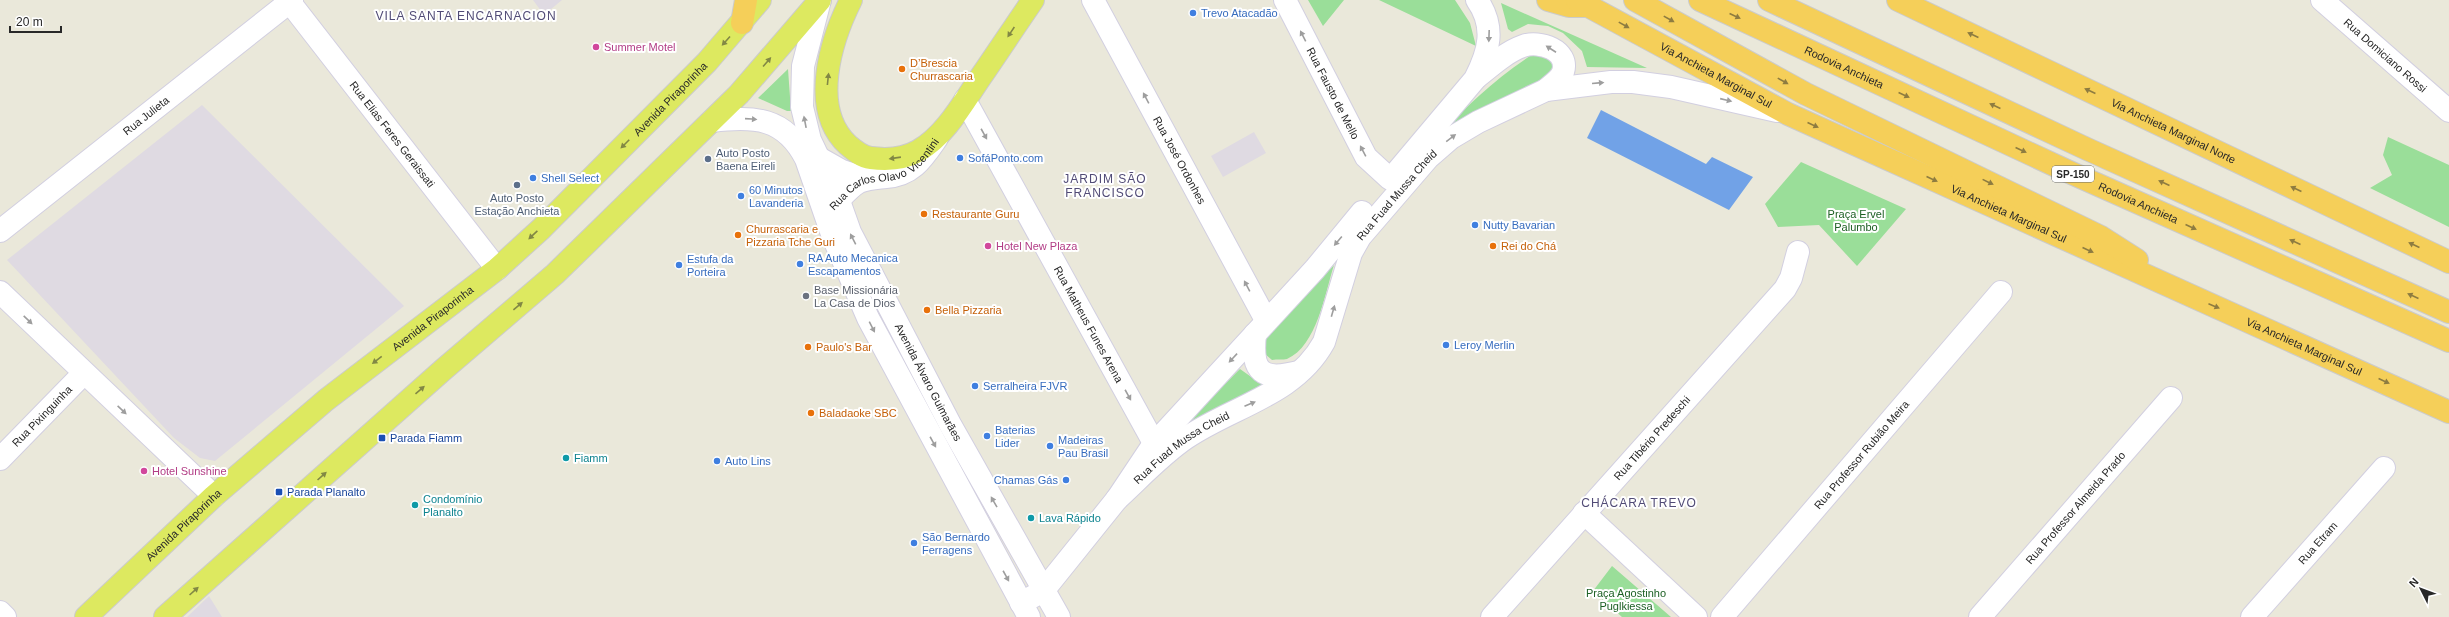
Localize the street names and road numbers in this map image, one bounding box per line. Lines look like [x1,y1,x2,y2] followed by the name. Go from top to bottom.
[2341,16,2429,95] street label: Rua Domiciano Rossi
[1658,40,1774,110] street label: Via Anchieta Marginal Sul
[1803,44,1886,91] street label: Rodovia Anchieta
[1305,45,1362,141] street label: Rua Fausto de Mello
[631,59,710,138] street label: Avenida Piraporinha
[347,79,437,190] street label: Rua Elias Feres Geraissati
[121,93,172,137] street label: Rua Julieta
[2109,96,2238,166] street label: Via Anchieta Marginal Norte
[1151,114,1208,206] street label: Rua José Ordonhes
[827,136,941,212] street label: Rua Carlos Olavo Vicentini
[1354,147,1439,242] street label: Rua Fuad Mussa Cheid
[2052,166,2094,182] road number: SP-150
[2097,180,2181,226] street label: Rodovia Anchieta
[1949,182,2068,245] street label: Via Anchieta Marginal Sul
[1052,264,1126,385] street label: Rua Matheus Funes Arena
[390,283,476,353] street label: Avenida Piraporinha
[2245,315,2364,378] street label: Via Anchieta Marginal Sul
[893,322,964,443] street label: Avenida Álvaro Guimarães
[10,383,75,449] street label: Rua Pixinguinha
[1611,394,1692,482] street label: Rua Tibério Predeschi
[1812,397,1912,511] street label: Rua Professor Rubião Meira
[1131,409,1231,486] street label: Rua Fuad Mussa Cheid
[2023,449,2128,566] street label: Rua Professor Almeida Prado
[143,486,224,563] street label: Avenida Piraporinha
[2296,519,2340,567] street label: Rua Etram

